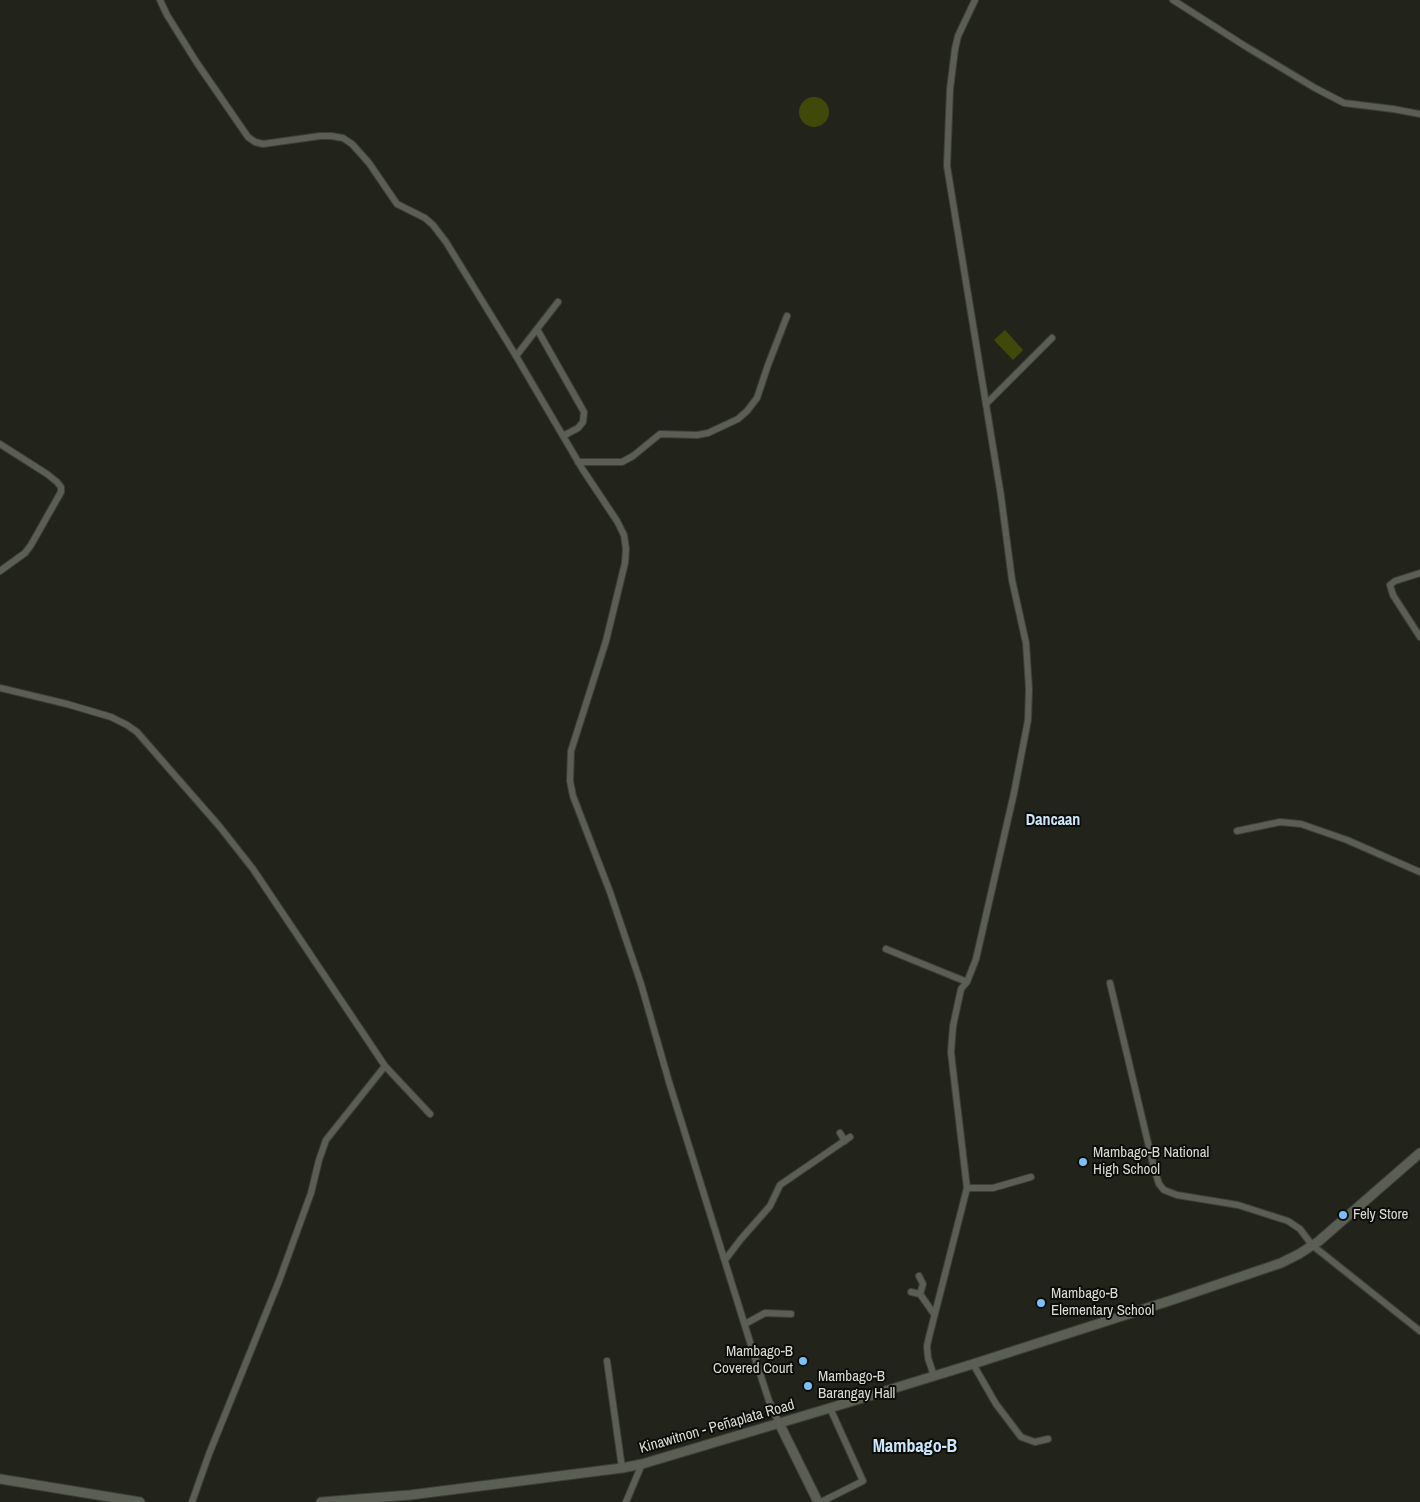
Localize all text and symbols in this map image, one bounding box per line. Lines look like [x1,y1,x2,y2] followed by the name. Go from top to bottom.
[1026,811,1080,831] district label: Dancaan
[1093,1144,1209,1179] place label: Mambago-B National High School
[1077,1156,1089,1168] marker: Mambago-B National High School
[1353,1206,1408,1224] place label: Fely Store
[1337,1209,1349,1221] marker: Fely Store
[1051,1285,1154,1320] place label: Mambago-B Elementary School
[1035,1297,1047,1309] marker: Mambago-B Elementary School
[713,1343,793,1378] place label: Mambago-B Covered Court
[797,1355,809,1367] marker: Mambago-B Covered Court
[818,1368,895,1403] place label: Mambago-B Barangay Hall
[802,1380,814,1392] marker: Mambago-B Barangay Hall
[637,1396,797,1458] street label: Kinawitnon - Peñaplata Road
[873,1436,957,1458] district label: Mambago-B

